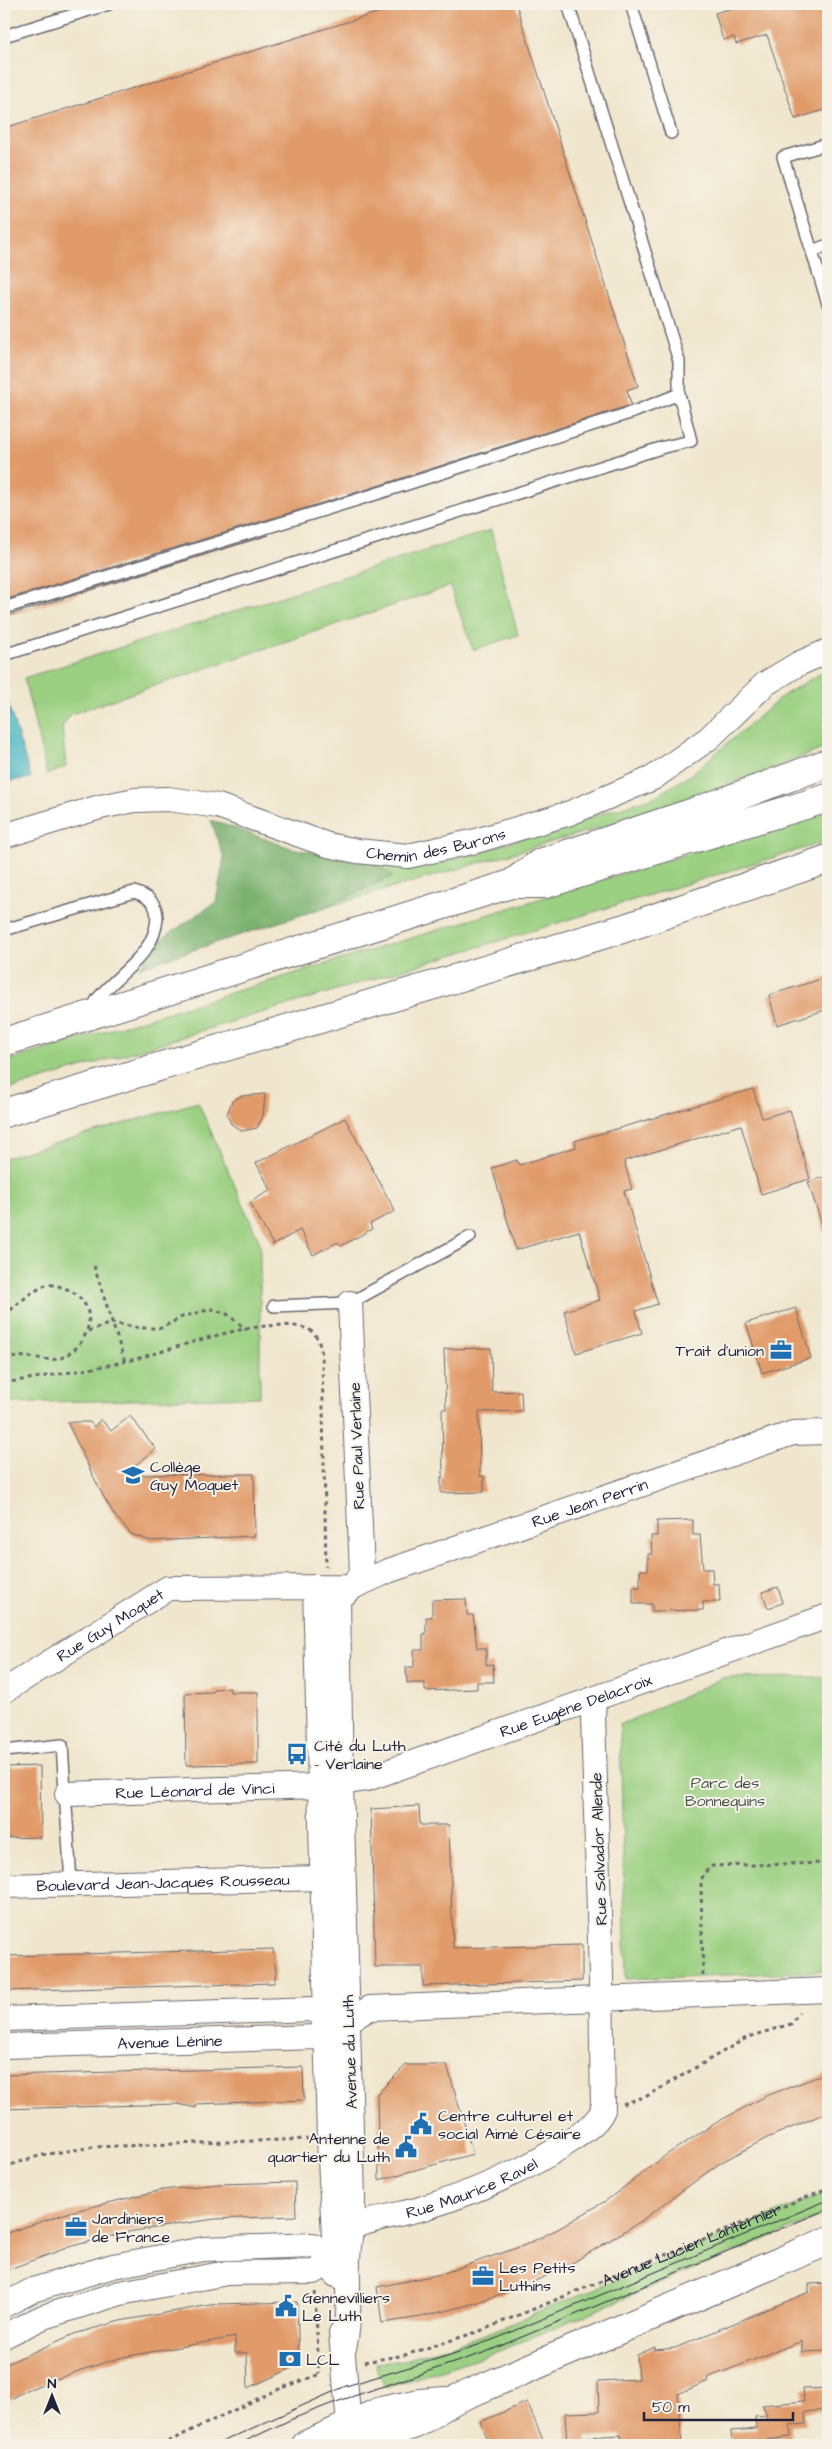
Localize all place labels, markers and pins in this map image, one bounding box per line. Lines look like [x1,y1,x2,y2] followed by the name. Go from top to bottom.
[768,1337,794,1363] office icon: Trait d’union
[675,1340,764,1362] place label: Trait d’union
[150,1456,239,1497] place label: Collège Guy Moquet
[120,1462,146,1488] school or university icon: Collège Guy Moquet
[314,1735,406,1775] place label: Cité du Luth - Verlaine
[284,1741,310,1767] bus stop icon: Cité du Luth - Verlaine
[438,2105,581,2145] place label: Centre culturel et social Aimé Césaire
[408,2111,434,2137] public building icon: Centre culturel et social Aimé Césaire
[268,2128,390,2168] place label: Antenne de quartier du Luth
[393,2134,419,2160] public building icon: Antenne de quartier du Luth
[92,2208,170,2248] place label: Jardiniers de France
[63,2214,89,2240] office icon: Jardiniers de France
[499,2257,575,2297] place label: Les Petits Luthins
[470,2263,496,2289] office icon: Les Petits Luthins
[302,2287,390,2327] place label: Gennevilliers Le Luth
[273,2293,299,2319] public building icon: Gennevilliers Le Luth
[277,2346,303,2372] bank icon: LCL
[306,2349,339,2371] place label: LCL

